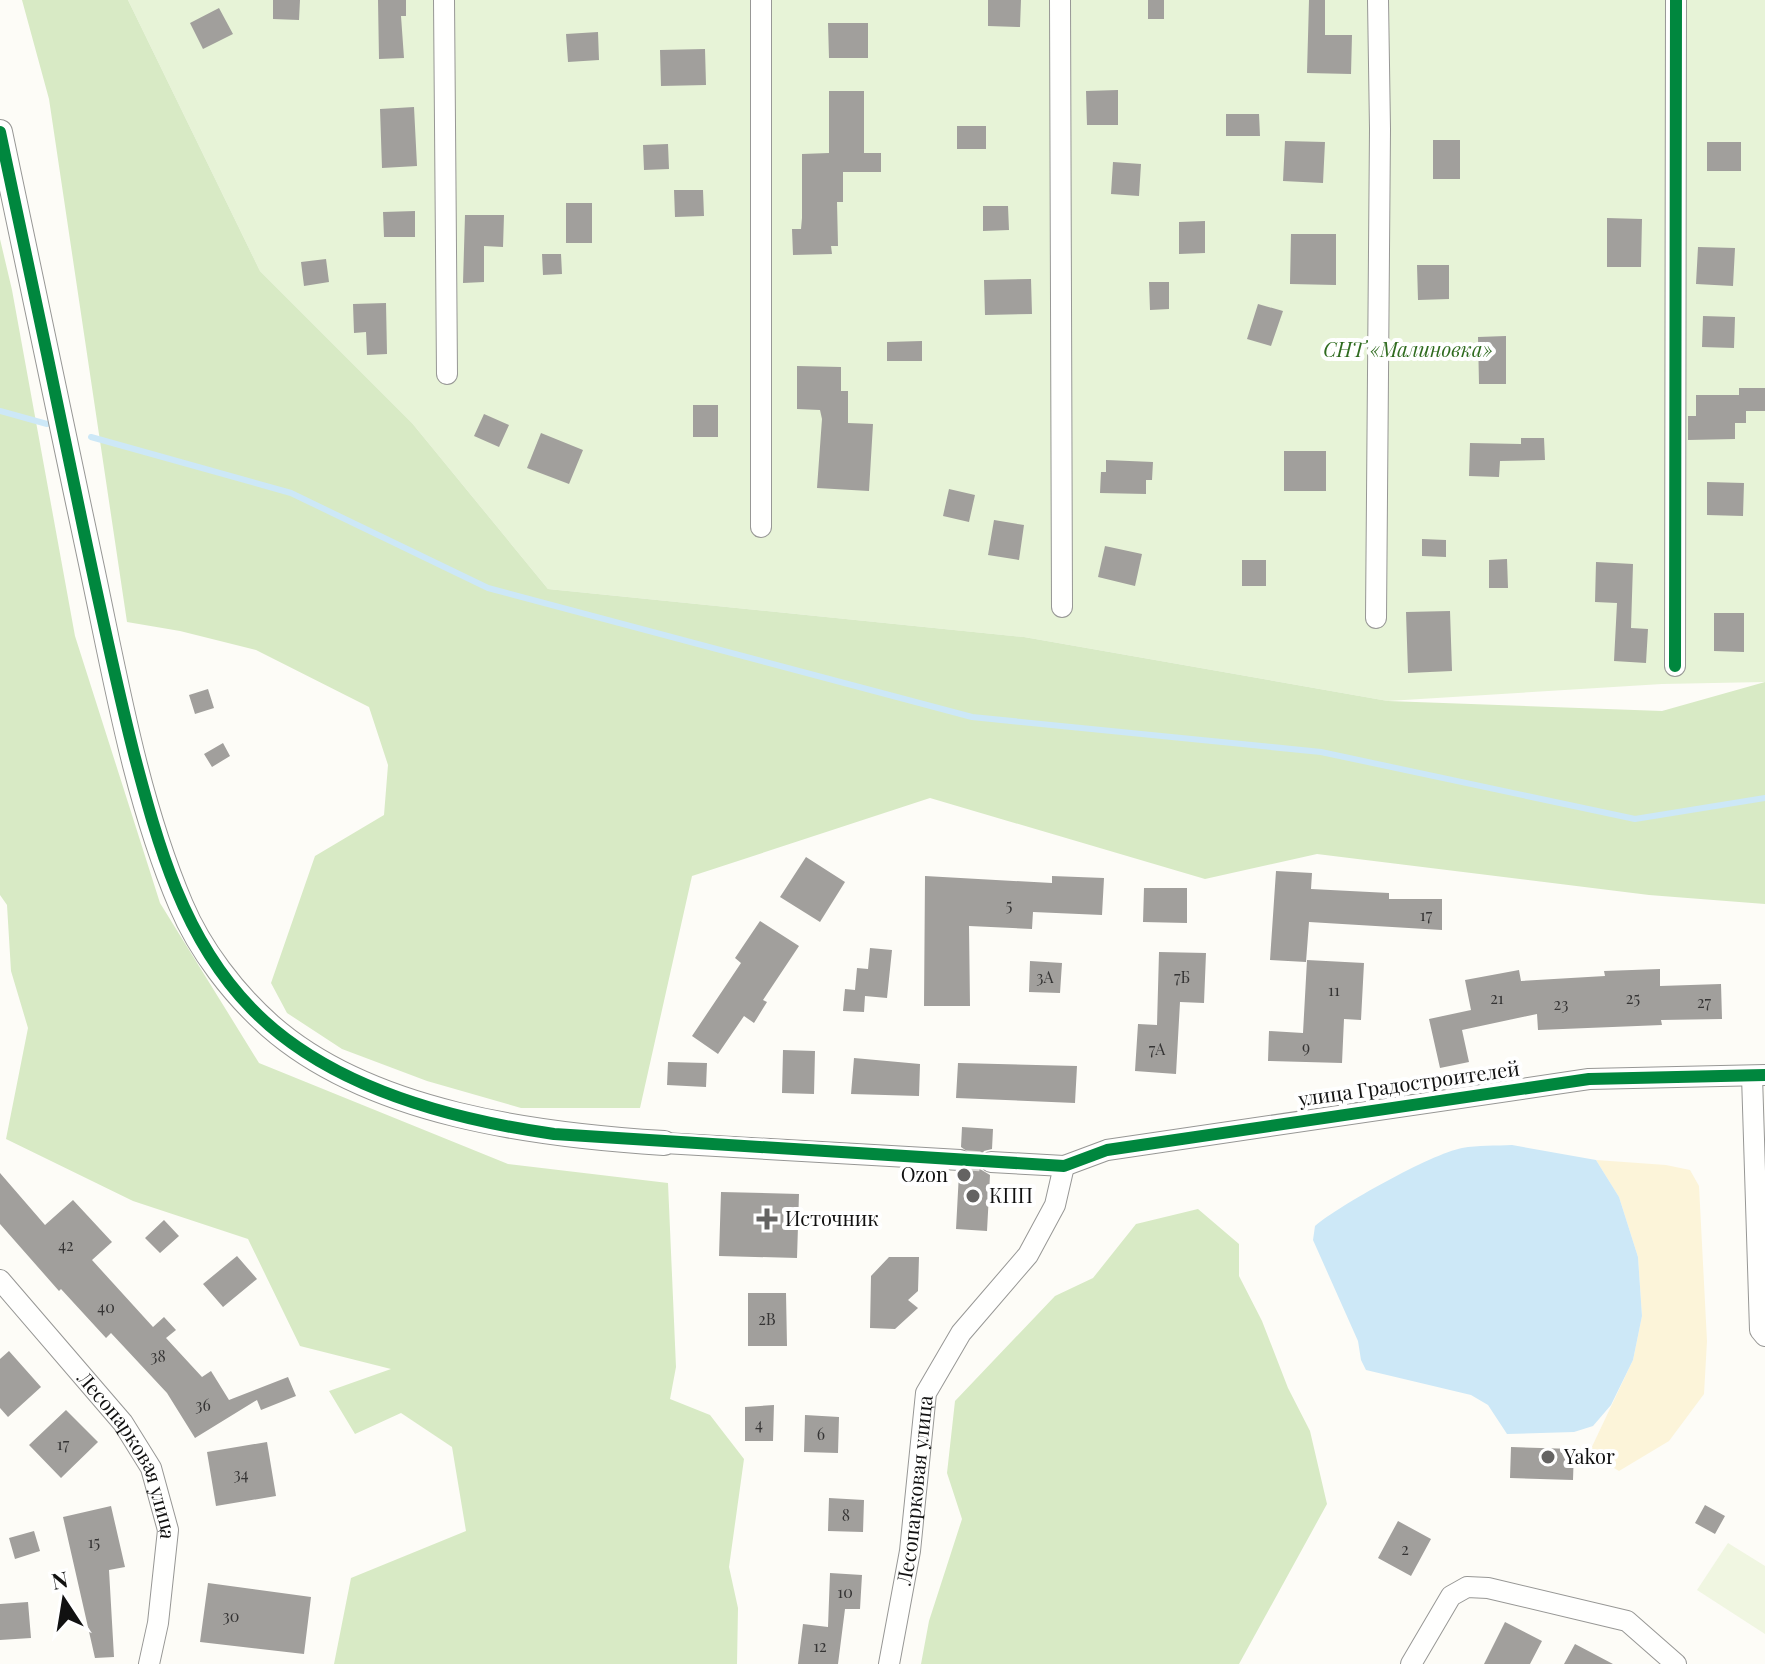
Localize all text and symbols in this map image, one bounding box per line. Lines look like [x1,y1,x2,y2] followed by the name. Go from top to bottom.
[1323,335,1493,362] park label: СНТ «Малиновка»
[1006,894,1012,915] house number: 5
[1420,904,1433,925] house number: 17
[1036,966,1055,987] house number: 3А
[1174,966,1190,987] house number: 7Б
[1328,979,1340,1000] house number: 11
[1490,987,1504,1008] house number: 21
[1626,987,1640,1008] house number: 25
[1697,991,1712,1012] house number: 27
[1554,993,1568,1014] house number: 23
[1302,1036,1310,1057] house number: 9
[1149,1038,1166,1059] house number: 7А
[1295,1054,1521,1112] street label: улица Градостроителей
[901,1160,948,1187] place label: Ozon
[955,1166,973,1184] marker: Ozon
[989,1181,1033,1208] place label: КПП
[964,1187,982,1205] marker: КПП
[785,1204,879,1231] place label: Источник
[756,1208,778,1230] marker: Источник
[58,1234,74,1255] house number: 42
[97,1296,115,1317] house number: 40
[758,1308,776,1329] house number: 2В
[150,1345,166,1366] house number: 38
[71,1364,183,1541] street label: Лесопарковая улица
[195,1394,211,1415] house number: 36
[889,1394,938,1588] street label: Лесопарковая улица
[755,1413,763,1434] house number: 4
[817,1423,825,1444] house number: 6
[57,1433,70,1454] house number: 17
[1563,1442,1615,1469] place label: Yakor
[1539,1448,1557,1466] marker: Yakor
[233,1463,249,1484] house number: 34
[842,1504,850,1525] house number: 8
[88,1531,100,1552] house number: 15
[1401,1538,1409,1559] house number: 2
[24,1560,104,1640] north arrow
[49,1563,71,1596] text: N
[837,1581,853,1602] house number: 10
[223,1605,239,1626] house number: 30
[813,1635,827,1656] house number: 12

